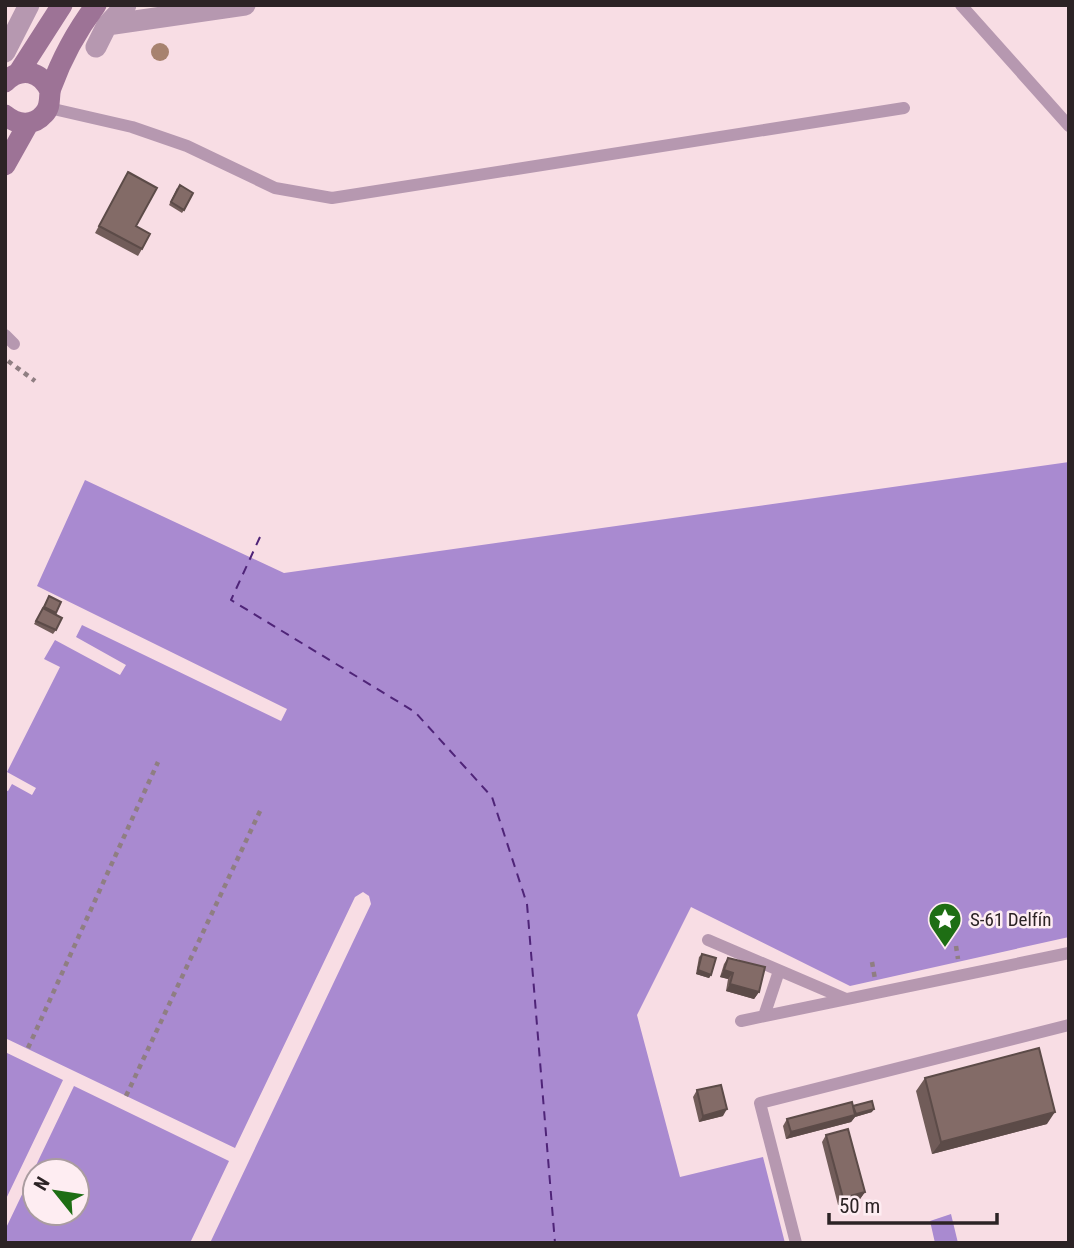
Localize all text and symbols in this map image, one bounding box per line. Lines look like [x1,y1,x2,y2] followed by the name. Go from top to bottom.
[926,900,964,949] place icon: S-61 Delfín
[970,908,1051,931] place label: S-61 Delfín
[21,1157,91,1227] north arrow
[29,1173,55,1195] text: N
[829,1182,997,1226] scale bar
[839,1194,880,1218] text: 50 m

